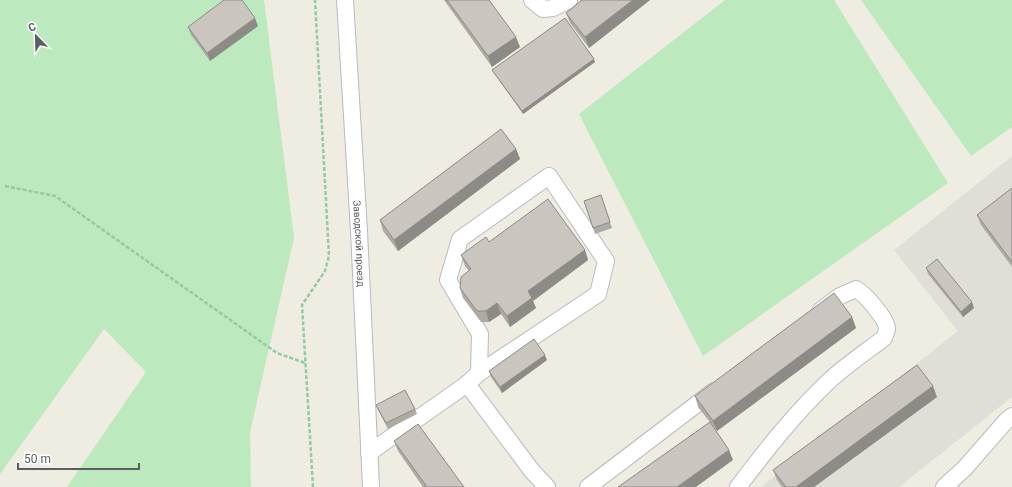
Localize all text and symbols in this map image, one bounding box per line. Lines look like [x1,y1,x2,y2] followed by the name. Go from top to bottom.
[16,16,56,56] north arrow
[26,20,38,35] text: С
[351,200,367,287] street label: Заводской проезд
[18,445,139,471] scale bar
[24,452,51,466] text: 50 m

